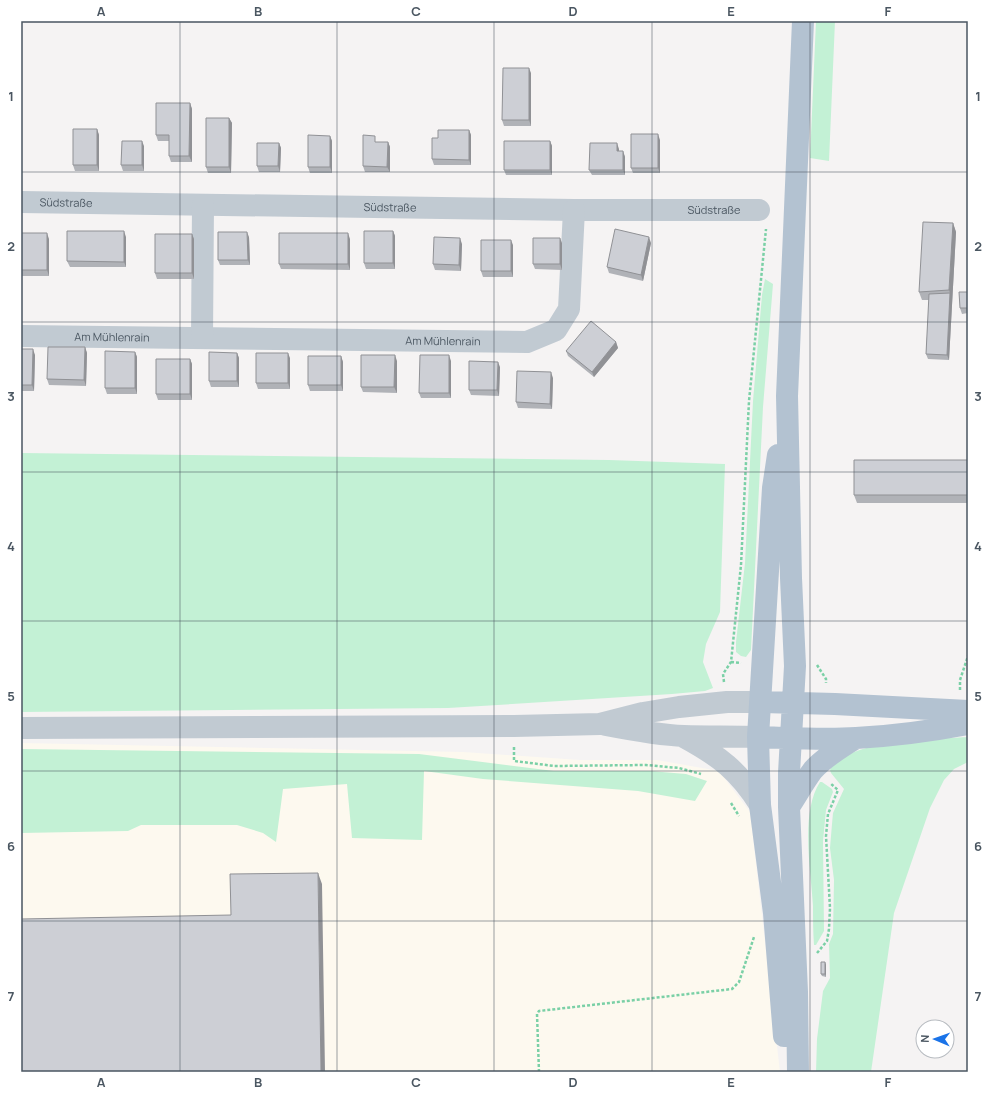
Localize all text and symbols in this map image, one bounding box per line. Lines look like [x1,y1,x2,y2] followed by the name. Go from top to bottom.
[97,2,106,20] text: A
[254,2,262,20] text: B
[411,2,421,20] text: C
[568,2,578,20] text: D
[727,2,735,20] text: E
[885,2,892,20] text: F
[8,87,14,105] text: 1
[975,87,981,105] text: 1
[39,194,93,210] street label: Südstraße
[363,199,417,215] street label: Südstraße
[687,202,741,217] street label: Südstraße
[7,237,15,255] text: 2
[974,237,982,255] text: 2
[74,329,150,345] street label: Am Mühlenrain
[405,333,481,348] street label: Am Mühlenrain
[7,387,15,405] text: 3
[974,387,982,405] text: 3
[7,537,15,555] text: 4
[974,537,982,555] text: 4
[7,687,15,705] text: 5
[974,687,982,705] text: 5
[7,837,15,855] text: 6
[974,837,982,855] text: 6
[8,987,15,1005] text: 7
[975,987,982,1005] text: 7
[915,1019,955,1059] north arrow
[917,1034,932,1043] text: N
[97,1073,106,1091] text: A
[254,1073,262,1091] text: B
[411,1073,421,1091] text: C
[568,1073,578,1091] text: D
[727,1073,735,1091] text: E
[885,1073,892,1091] text: F

